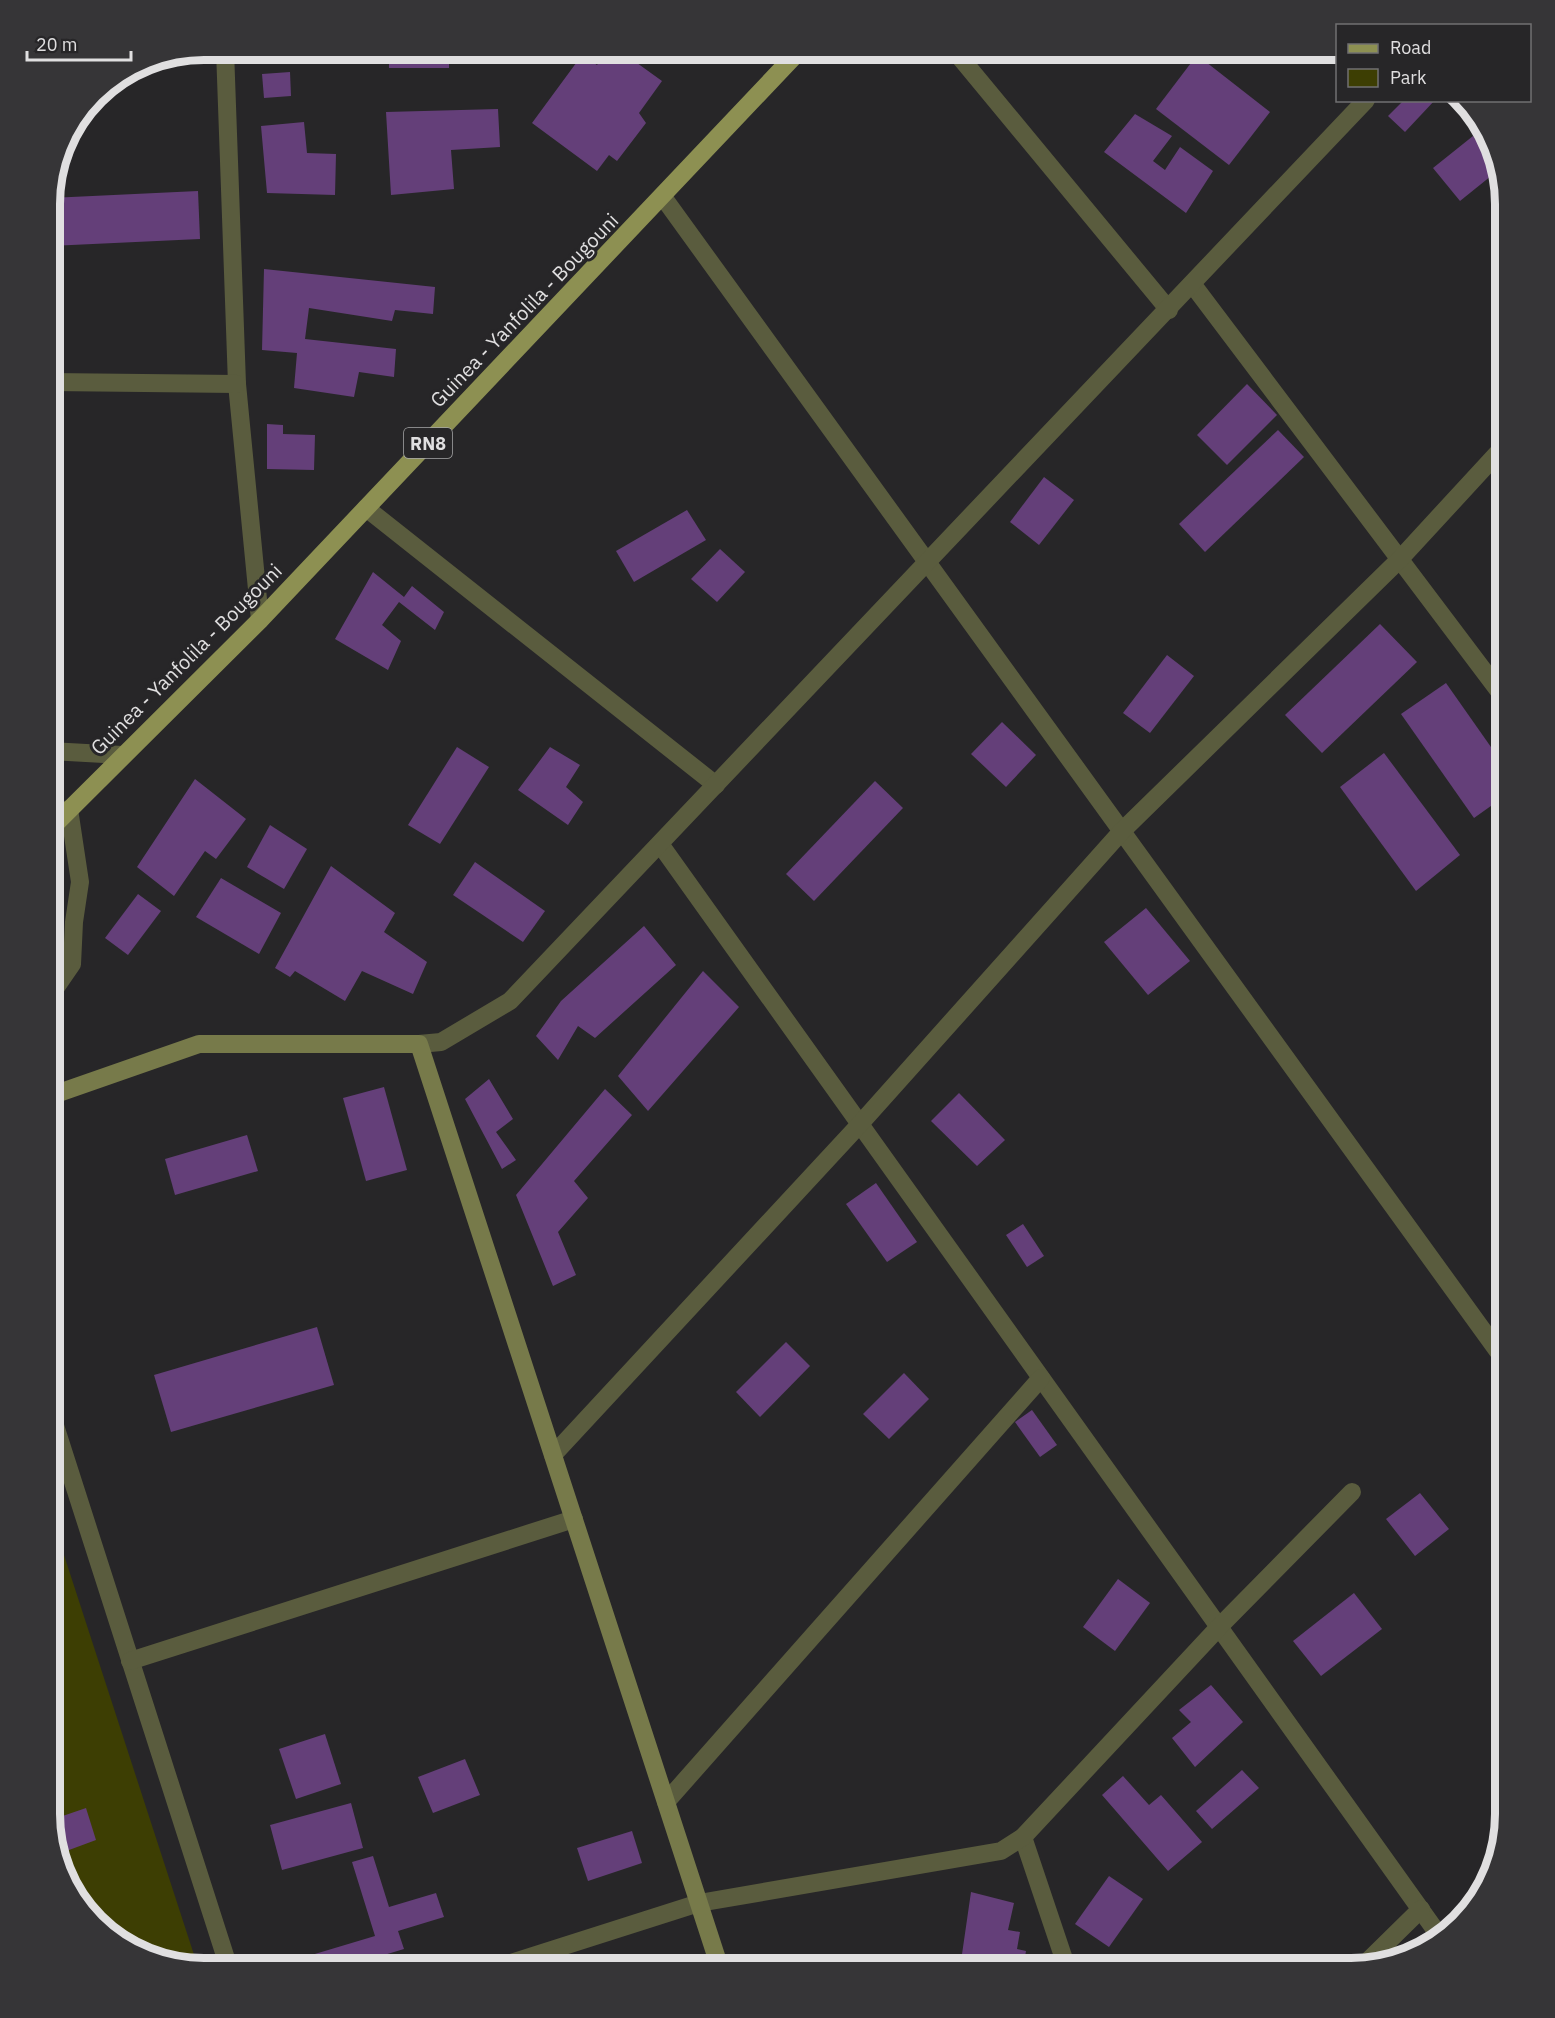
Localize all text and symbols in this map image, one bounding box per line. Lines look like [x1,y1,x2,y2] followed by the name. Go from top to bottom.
[27,24,130,62] scale bar
[1336,24,1531,102] legend
[36,33,78,56] text: 20 m
[1390,36,1431,59] text: Road
[1390,66,1427,89] text: Park
[424,207,624,413] street label: Guinea - Yanfolila - Bougouni
[404,428,452,458] road number: RN8
[84,557,288,761] street label: Guinea - Yanfolila - Bougouni

